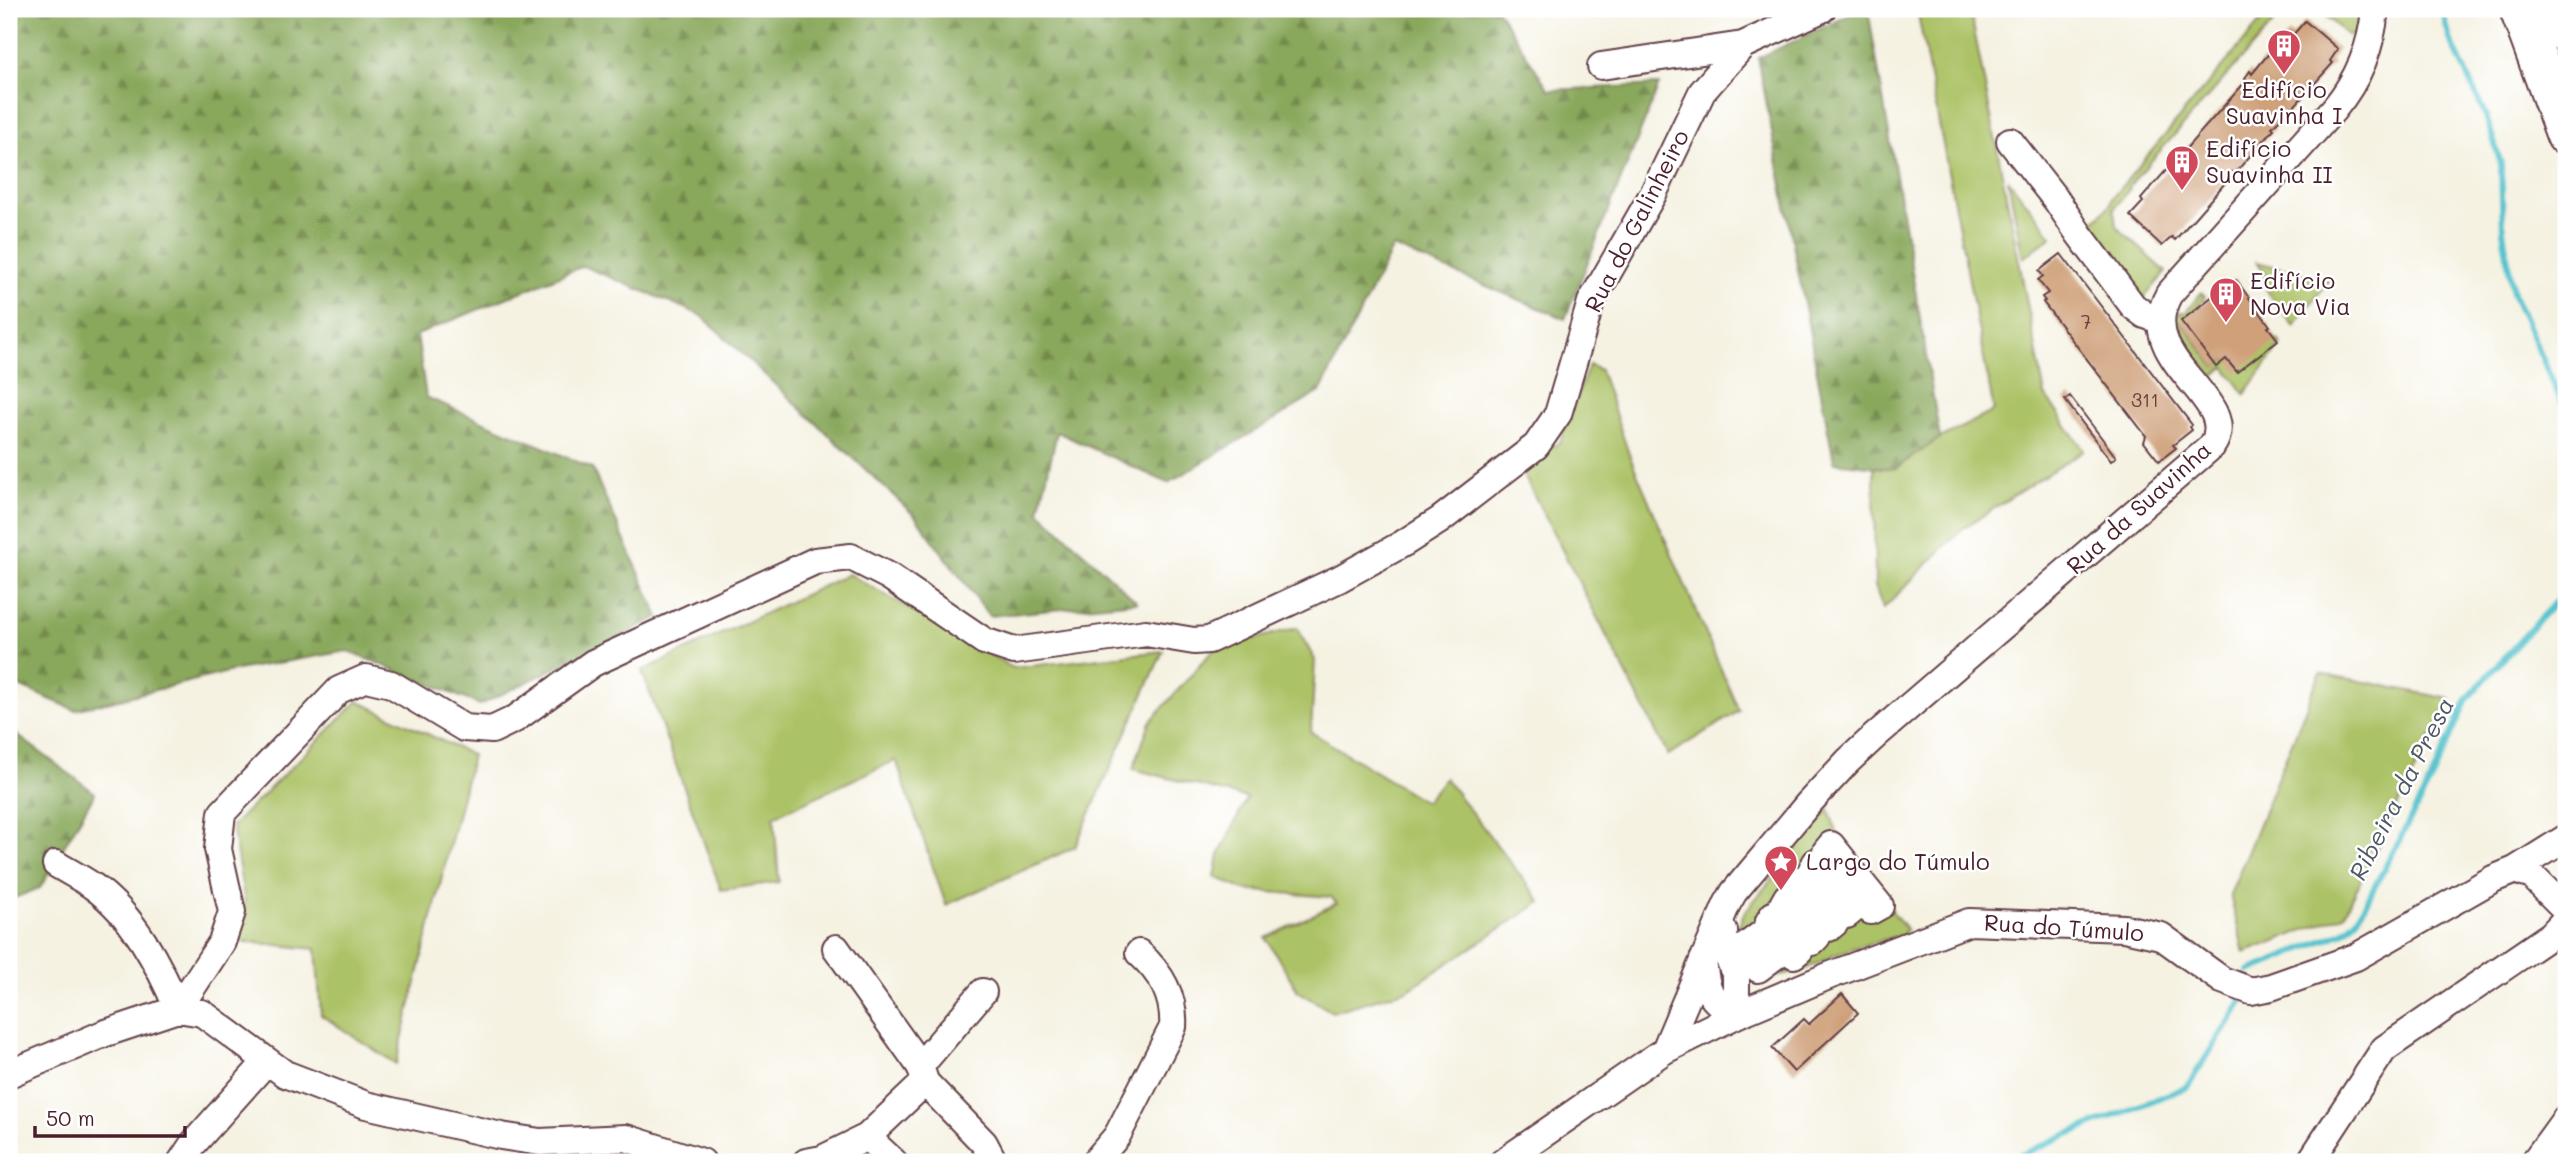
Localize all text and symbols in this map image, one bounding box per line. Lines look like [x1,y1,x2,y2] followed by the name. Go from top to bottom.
[2265,27,2303,76] building icon: Edifício Suavinha I
[2226,74,2342,130] place label: Edifício Suavinha I
[1577,124,1695,317] street label: Rua do Galinheiro
[2206,133,2333,189] place label: Edifício Suavinha II
[2163,143,2201,192] building icon: Edifício Suavinha II
[2250,265,2351,321] place label: Edifício Nova Via
[2207,275,2245,324] building icon: Edifício Nova Via
[2081,309,2091,334] house number: 7
[2131,387,2159,412] house number: 311
[2060,434,2217,580] street label: Rua da Suavinha
[2341,692,2460,885] water label: Ribeira da Presa
[1762,843,1800,892] place icon: Largo do Túmulo
[1806,846,1990,876] place label: Largo do Túmulo
[1983,906,2145,948] street label: Rua do Túmulo
[35,1094,186,1138] scale bar
[46,1104,95,1131] text: 50 m

